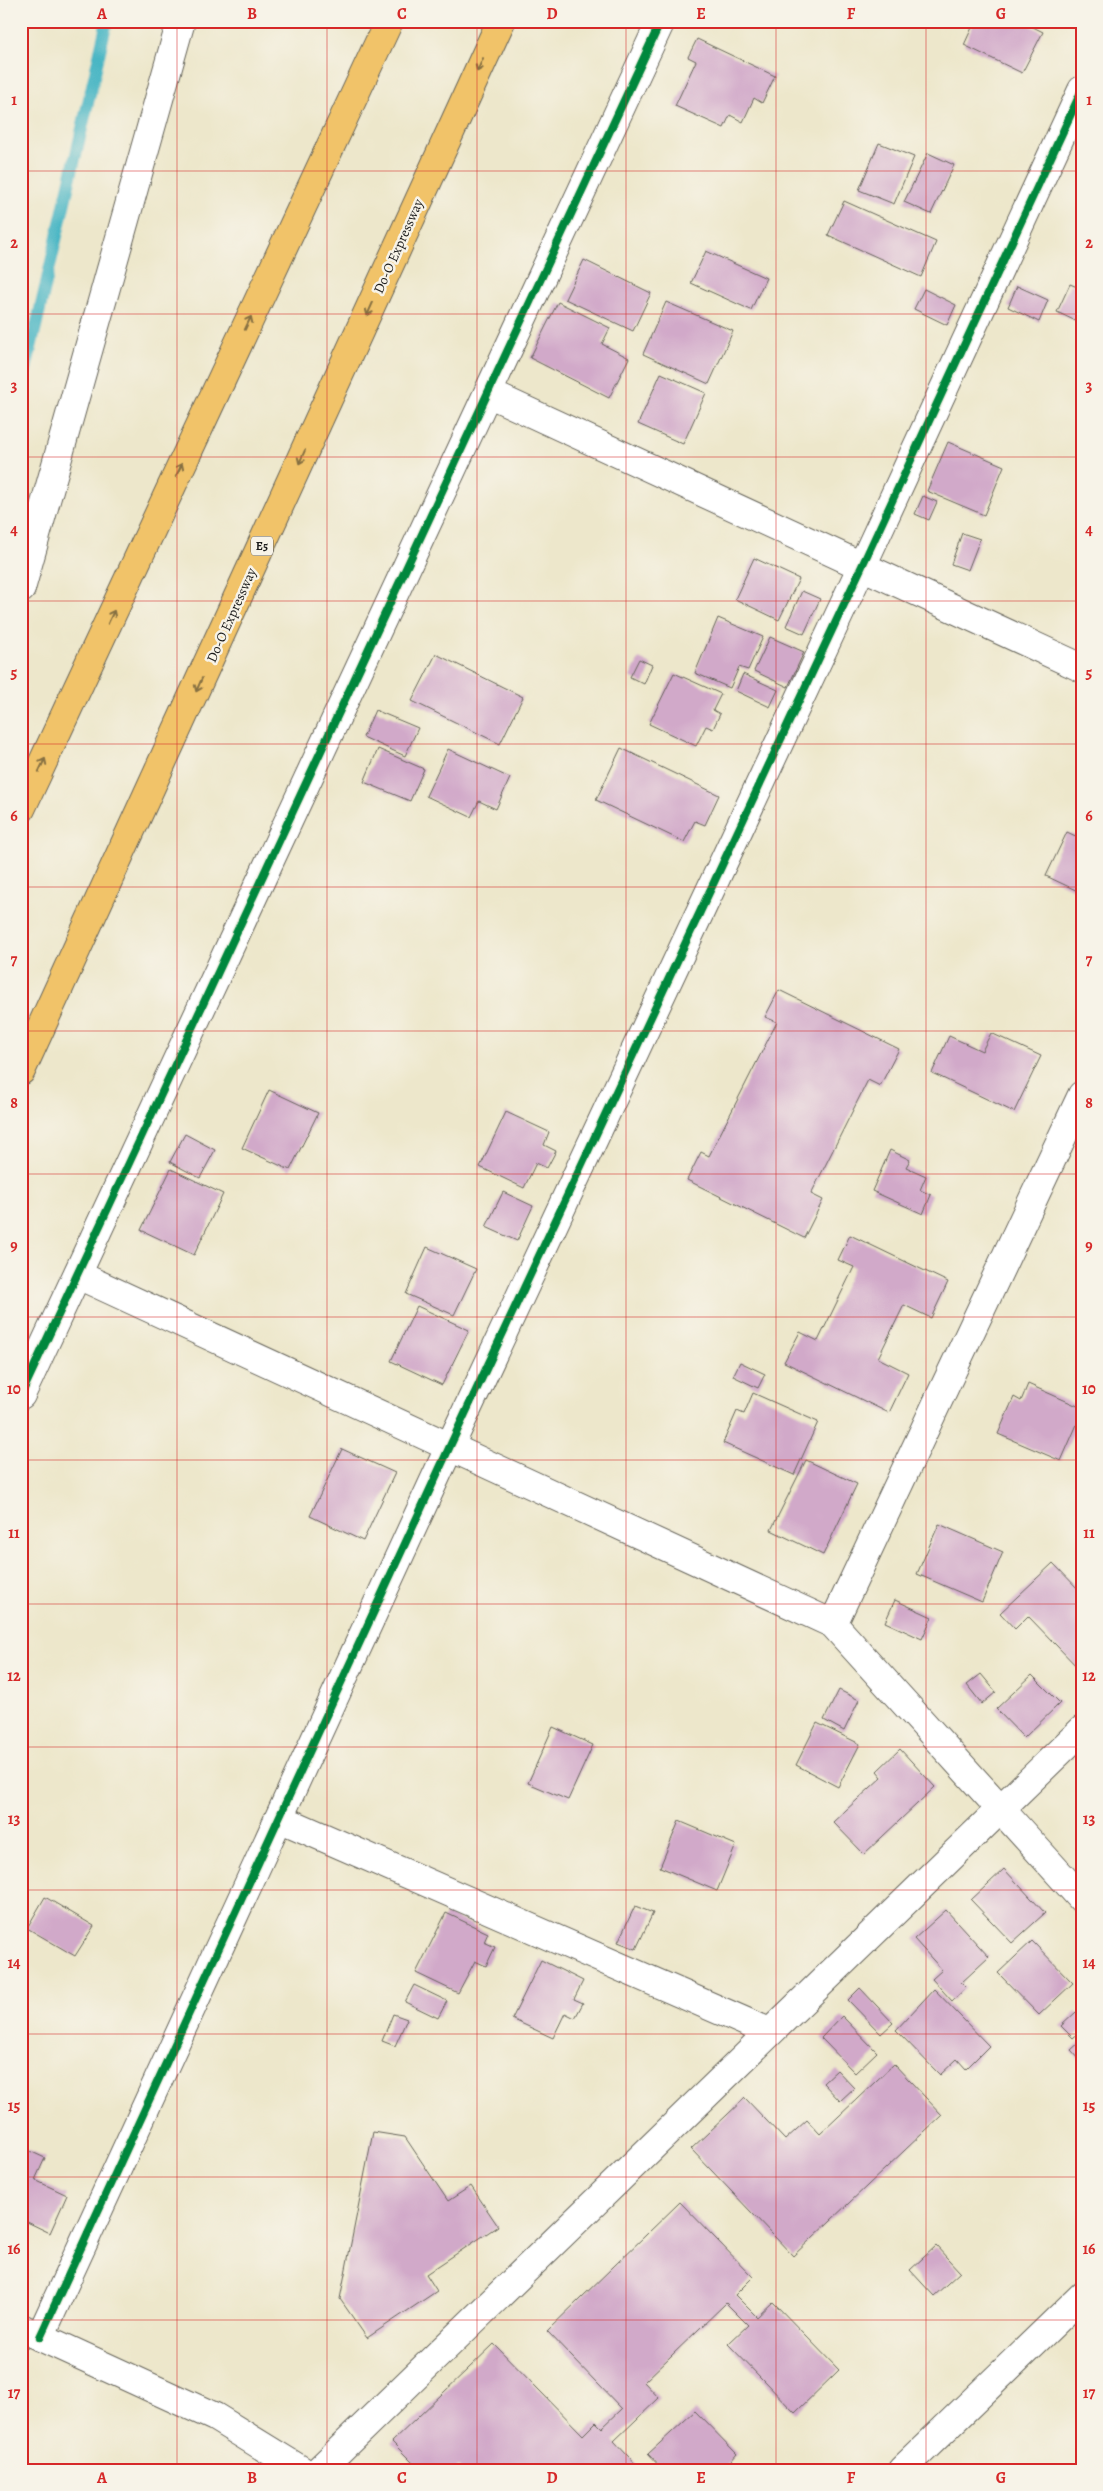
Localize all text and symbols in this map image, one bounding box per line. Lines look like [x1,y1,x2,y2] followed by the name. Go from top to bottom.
[96,3,108,25] text: A
[247,3,257,25] text: B
[397,3,407,25] text: C
[546,3,558,25] text: D
[696,3,706,25] text: E
[847,3,856,25] text: F
[996,3,1006,25] text: G
[475,57,485,72] one-way arrow
[11,89,17,111] text: 1
[1086,89,1092,111] text: 1
[369,195,428,297] street label: Do-O Expressway
[10,232,18,254] text: 2
[1085,232,1093,254] text: 2
[364,301,374,316] one-way arrow
[244,316,253,331] one-way arrow
[11,375,18,397] text: 3
[1086,375,1093,397] text: 3
[297,449,307,464] one-way arrow
[175,463,185,478] one-way arrow
[10,519,18,541] text: 4
[1085,519,1093,541] text: 4
[251,536,273,556] road number: E5
[202,564,261,666] street label: Do-O Expressway
[106,610,116,625] one-way arrow
[11,662,18,684] text: 5
[1086,662,1093,684] text: 5
[194,677,203,692] one-way arrow
[38,758,47,773] one-way arrow
[10,805,18,827] text: 6
[1085,805,1093,827] text: 6
[11,949,18,971] text: 7
[1086,949,1093,971] text: 7
[10,1092,18,1114] text: 8
[1085,1092,1093,1114] text: 8
[10,1235,18,1257] text: 9
[1085,1235,1093,1257] text: 9
[7,1378,21,1400] text: 10
[1082,1378,1096,1400] text: 10
[8,1522,20,1544] text: 11
[1083,1522,1095,1544] text: 11
[7,1665,21,1687] text: 12
[1082,1665,1096,1687] text: 12
[8,1808,20,1830] text: 13
[1083,1808,1095,1830] text: 13
[7,1952,21,1974] text: 14
[1082,1952,1096,1974] text: 14
[8,2095,20,2117] text: 15
[1083,2095,1095,2117] text: 15
[7,2238,21,2260] text: 16
[1082,2238,1096,2260] text: 16
[8,2382,20,2404] text: 17
[1083,2382,1095,2404] text: 17
[96,2467,108,2489] text: A
[247,2467,257,2489] text: B
[397,2467,407,2489] text: C
[546,2467,558,2489] text: D
[696,2467,706,2489] text: E
[847,2467,856,2489] text: F
[996,2467,1006,2489] text: G

